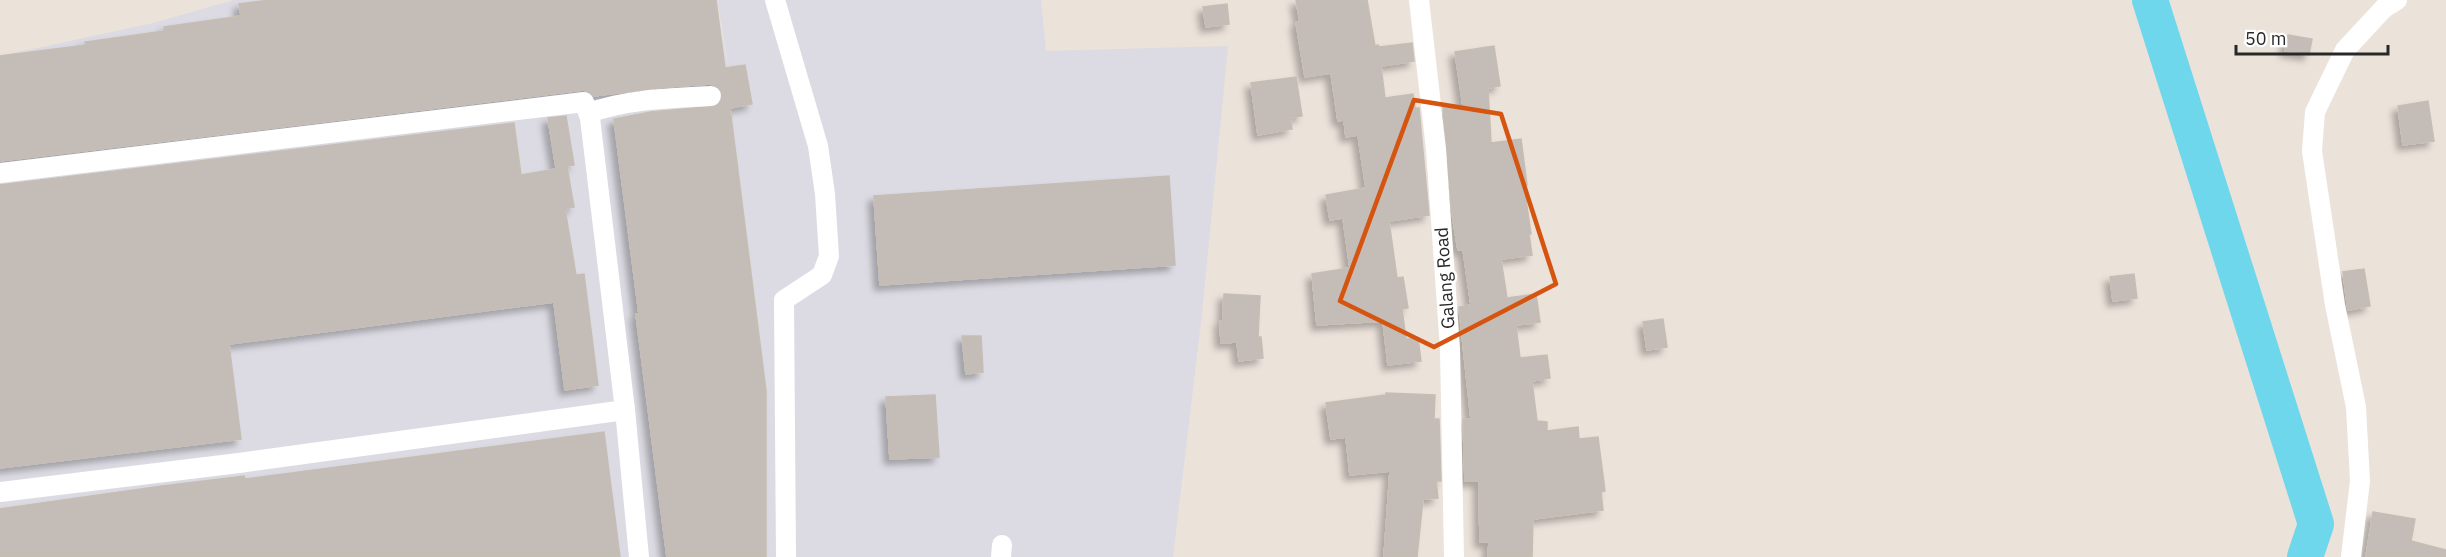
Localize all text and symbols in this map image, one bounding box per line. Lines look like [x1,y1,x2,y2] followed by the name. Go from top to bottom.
[2236,18,2388,56] scale bar
[2245,27,2287,50] text: 50 m
[1429,226,1460,330] street label: Galang Road

